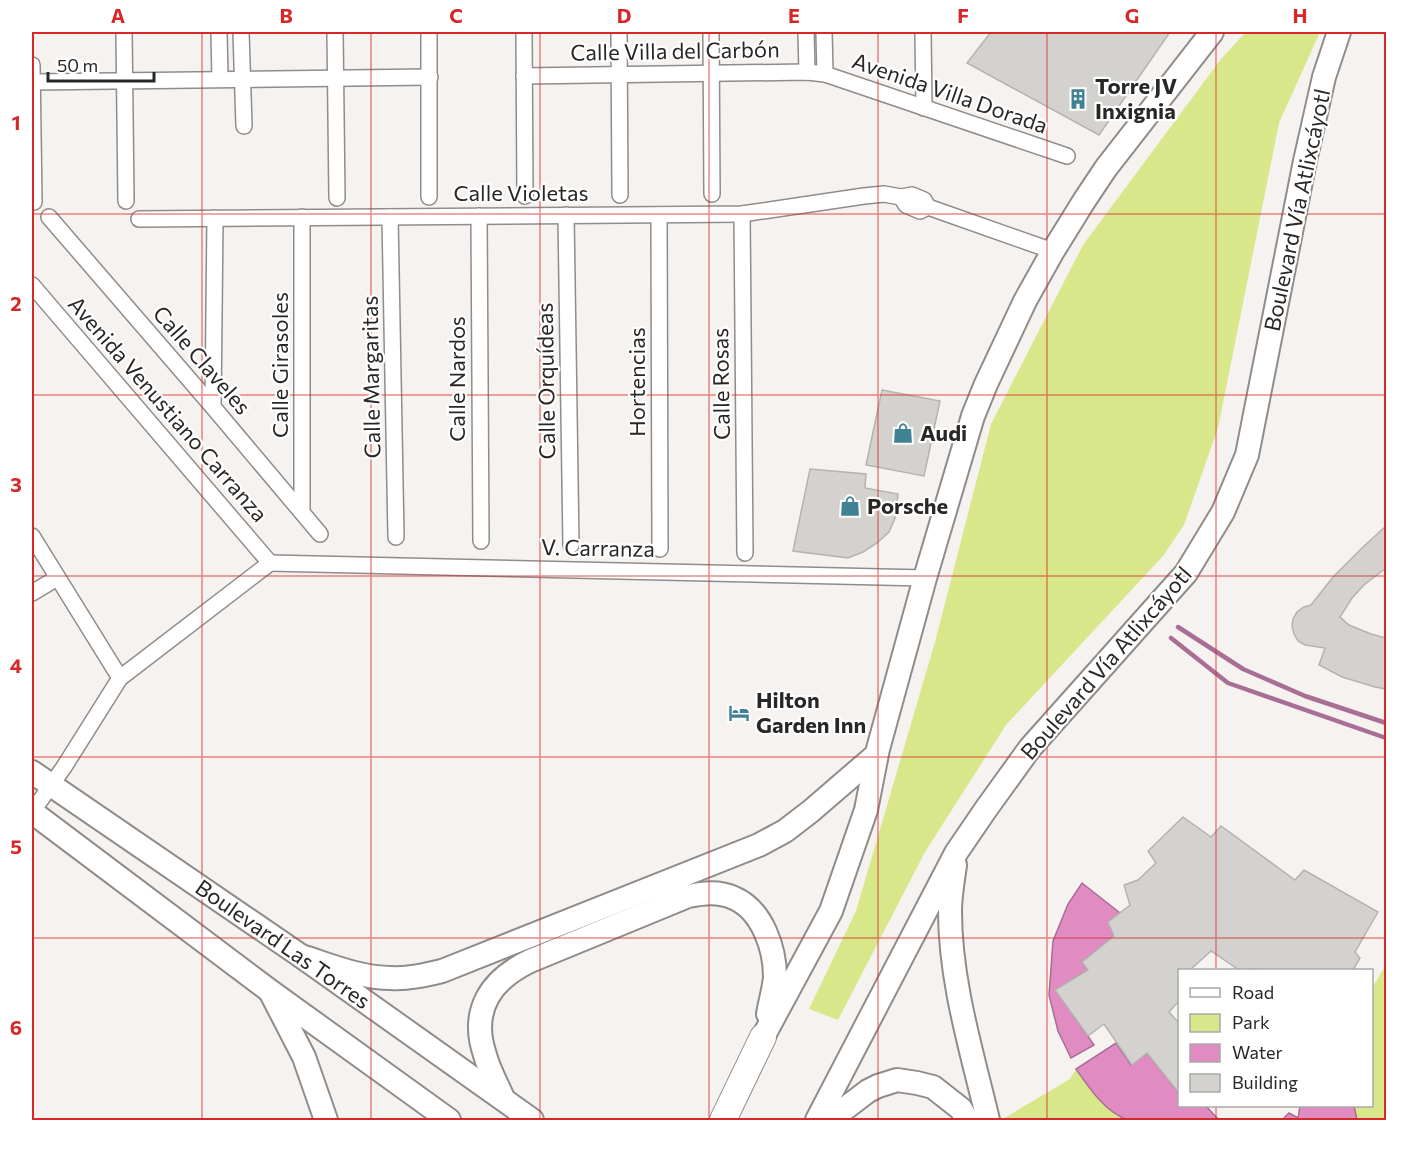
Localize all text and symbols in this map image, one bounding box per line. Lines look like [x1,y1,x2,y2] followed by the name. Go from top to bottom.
[111,3,125,27] text: A
[279,3,293,27] text: B
[449,3,463,27] text: C
[617,3,631,27] text: D
[788,3,800,27] text: E
[957,3,969,27] text: F
[1125,3,1139,27] text: G
[1293,3,1308,27] text: H
[570,35,780,66] street label: Calle Villa del Carbón
[48,45,154,83] scale bar
[849,46,1051,139] street label: Avenida Villa Dorada
[57,54,98,76] text: 50 m
[1095,72,1177,124] place label: Torre JV Inxignia
[1258,86,1335,334] street label: Boulevard Vía Atlixcáyotl
[1066,87,1090,111] building icon: Torre JV Inxignia
[11,110,21,134] text: 1
[453,179,589,206] street label: Calle Violetas
[63,290,274,527] street label: Avenida Venustiano Carranza
[10,291,22,315] text: 2
[266,292,293,438] street label: Calle Girasoles
[356,295,385,459] street label: Calle Margaritas
[148,300,257,420] street label: Calle Claveles
[531,302,560,460] street label: Calle Orquídeas
[443,316,470,442] street label: Calle Nardos
[623,327,650,437] street label: Hortencias
[706,328,735,440] street label: Calle Rosas
[920,419,967,446] place label: Audi
[891,421,915,445] shop icon: Audi
[10,472,22,496] text: 3
[867,492,948,519] place label: Porsche
[838,494,862,518] shop icon: Porsche
[541,533,655,562] street label: V. Carranza
[1014,561,1197,765] street label: Boulevard Vía Atlixcáyotl
[10,653,22,677] text: 4
[756,686,866,738] place label: Hilton Garden Inn
[727,701,751,725] hotel icon: Hilton Garden Inn
[10,834,22,858] text: 5
[191,873,376,1014] street label: Boulevard Las Torres
[1178,969,1373,1107] legend
[1232,981,1274,1003] text: Road
[1232,1011,1270,1033] text: Park
[10,1015,22,1039] text: 6
[1232,1041,1283,1063] text: Water
[1232,1071,1298,1093] text: Building

